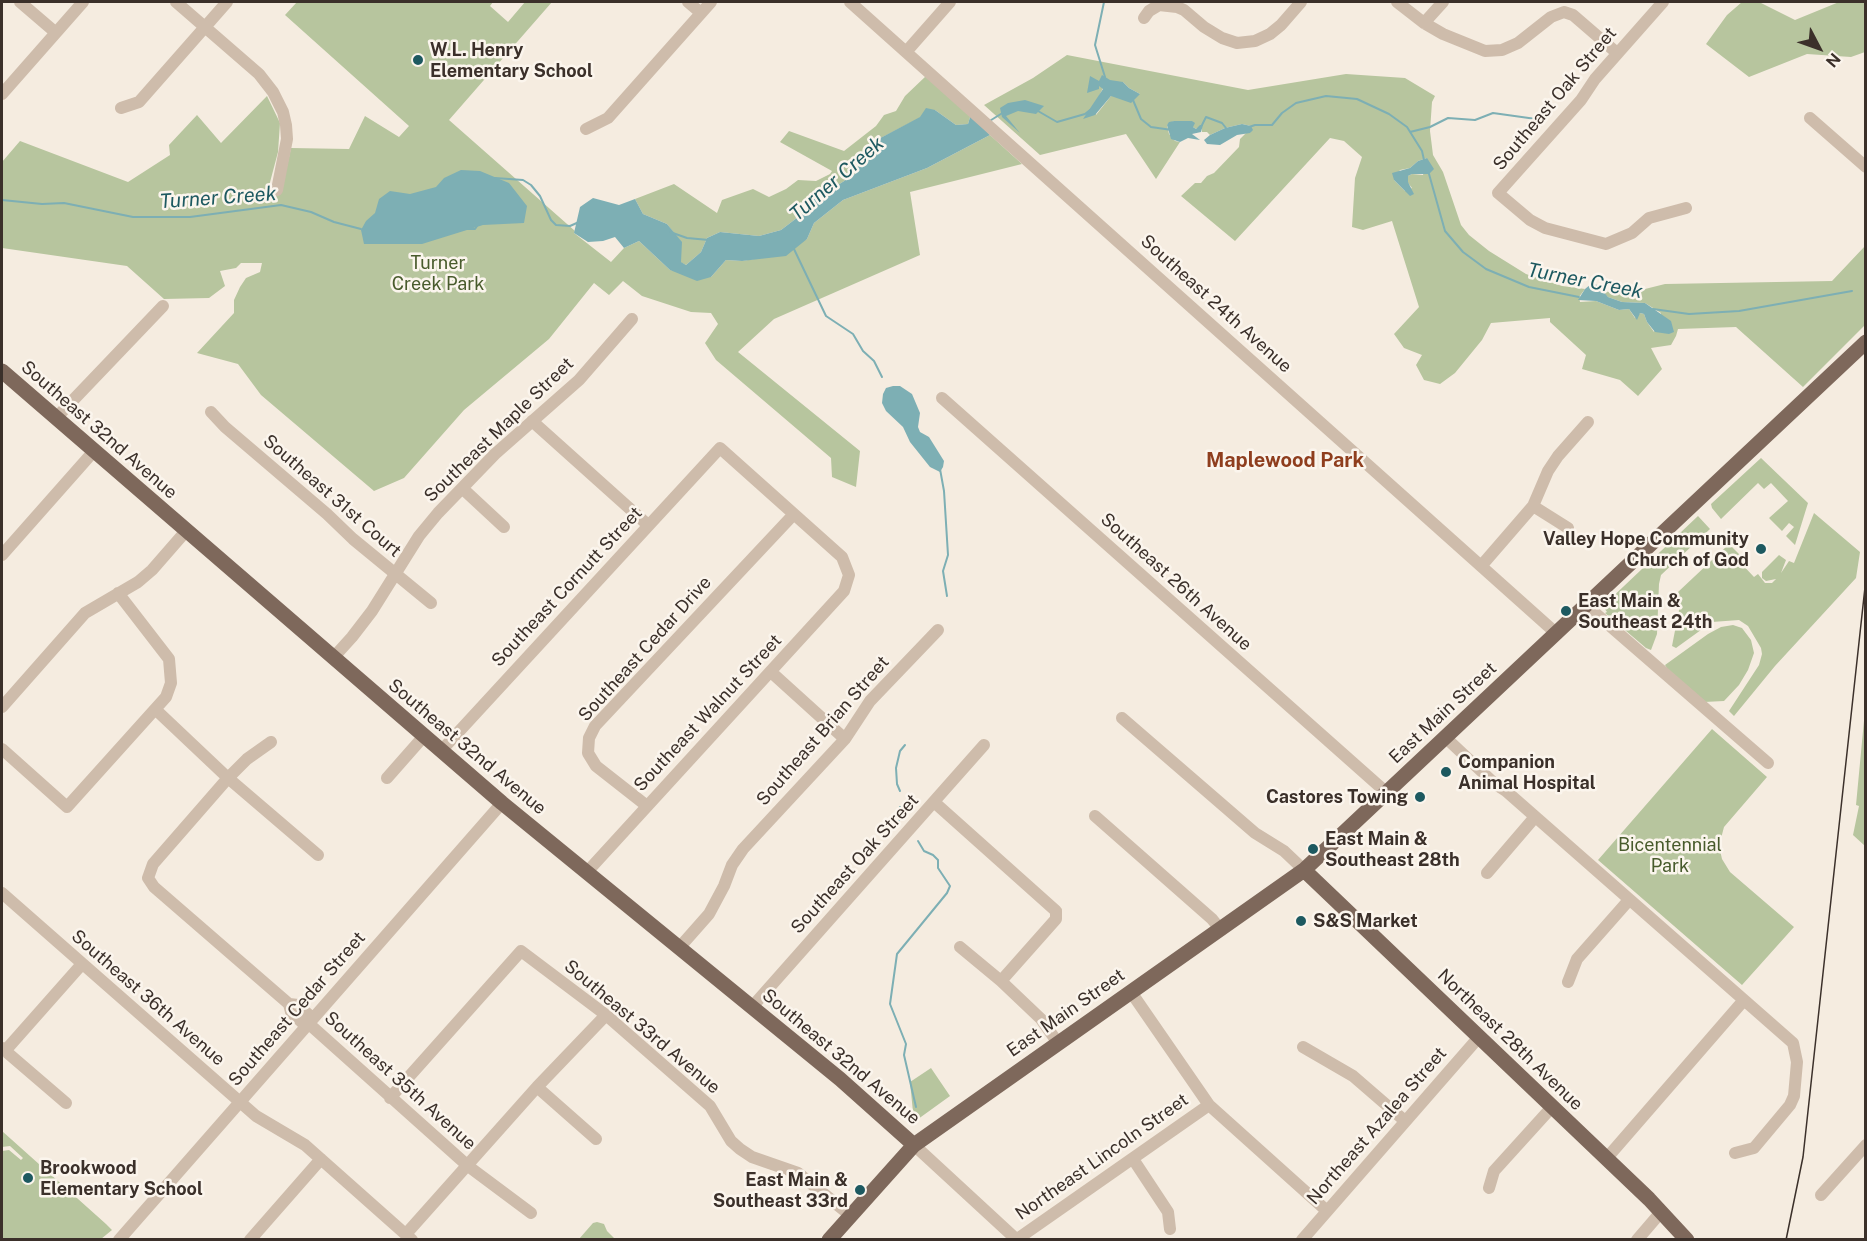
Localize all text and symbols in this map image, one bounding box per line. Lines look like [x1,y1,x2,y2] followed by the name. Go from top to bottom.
[1789,18,1849,78] north arrow
[1489,23,1621,175] street label: Southeast Oak Street
[430,39,593,82] place label: W.L. Henry Elementary School
[1822,49,1844,71] text: N
[411,53,425,67] marker: W.L. Henry Elementary School
[785,132,889,226] water label: Turner Creek
[159,182,277,214] water label: Turner Creek
[1136,230,1296,378] street label: Southeast 24th Avenue
[392,252,484,294] park label: Turner Creek Park
[1525,258,1645,304] water label: Turner Creek
[420,353,578,507] street label: Southeast Maple Street
[17,356,181,504] street label: Southeast 32nd Avenue
[258,430,406,562] street label: Southeast 31st Court
[1206,449,1364,473] district label: Maplewood Park
[487,503,647,671] street label: Southeast Cornutt Street
[1096,508,1256,656] street label: Southeast 26th Avenue
[1543,528,1749,570] place label: Valley Hope Community Church of God
[1754,542,1768,556] marker: Valley Hope Community Church of God
[574,572,716,726] street label: Southeast Cedar Drive
[1578,590,1712,632] place label: East Main & Southeast 24th
[1559,604,1573,618] marker: East Main & Southeast 24th
[630,630,786,796] street label: Southeast Walnut Street
[752,652,894,810] street label: Southeast Brian Street
[1385,658,1501,768] street label: East Main Street
[384,675,550,819] street label: Southeast 32nd Avenue
[1458,751,1596,794] place label: Companion Animal Hospital
[1439,765,1453,779] marker: Companion Animal Hospital
[1266,786,1408,808] place label: Castores Towing
[787,790,923,938] street label: Southeast Oak Street
[1413,790,1427,804] marker: Castores Towing
[1325,828,1460,870] place label: East Main & Southeast 28th
[1618,834,1722,876] park label: Bicentennial Park
[1306,842,1320,856] marker: East Main & Southeast 28th
[1313,910,1418,932] place label: S&S Market
[1294,914,1308,928] marker: S&S Market
[67,925,229,1071] street label: Southeast 36th Avenue
[224,927,370,1091] street label: Southeast Cedar Street
[560,956,724,1098] street label: Southeast 33rd Avenue
[1003,964,1129,1062] street label: East Main Street
[1433,965,1587,1115] street label: Northeast 28th Avenue
[758,985,924,1129] street label: Southeast 32nd Avenue
[320,1007,480,1155] street label: Southeast 35th Avenue
[1303,1043,1451,1209] street label: Northeast Azalea Street
[1011,1089,1193,1225] street label: Northeast Lincoln Street
[40,1157,203,1200] place label: Brookwood Elementary School
[713,1169,848,1212] place label: East Main & Southeast 33rd
[21,1171,35,1185] marker: Brookwood Elementary School
[853,1183,867,1197] marker: East Main & Southeast 33rd

